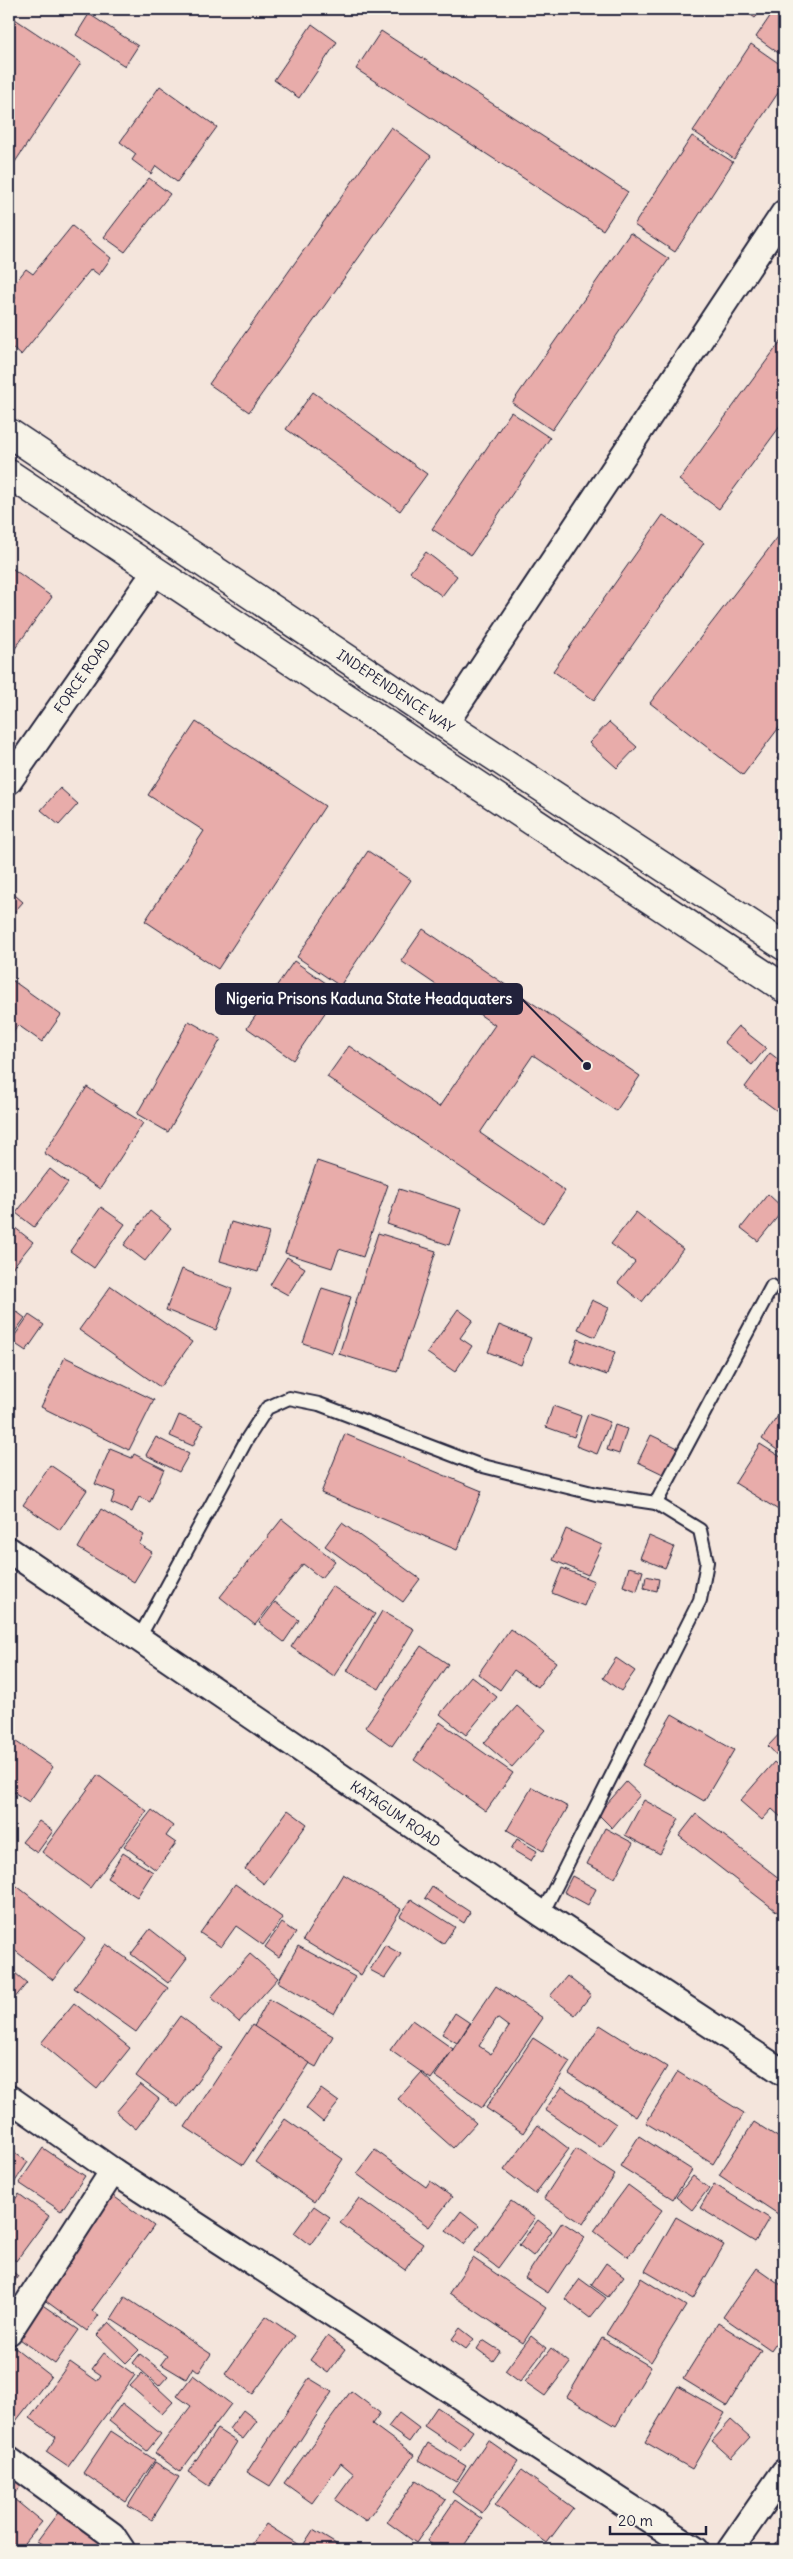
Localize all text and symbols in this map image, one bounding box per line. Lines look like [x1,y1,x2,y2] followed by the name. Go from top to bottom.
[50,635,115,717] street label: FORCE ROAD
[334,646,458,737] street label: INDEPENDENCE WAY
[216,984,522,1014] callout: Nigeria Prisons Kaduna State Headquaters
[226,989,512,1009] text: Nigeria Prisons Kaduna State Headquaters
[347,1777,444,1851] street label: KATAGUM ROAD
[610,2504,707,2536] scale bar
[618,2511,653,2530] text: 20 m

